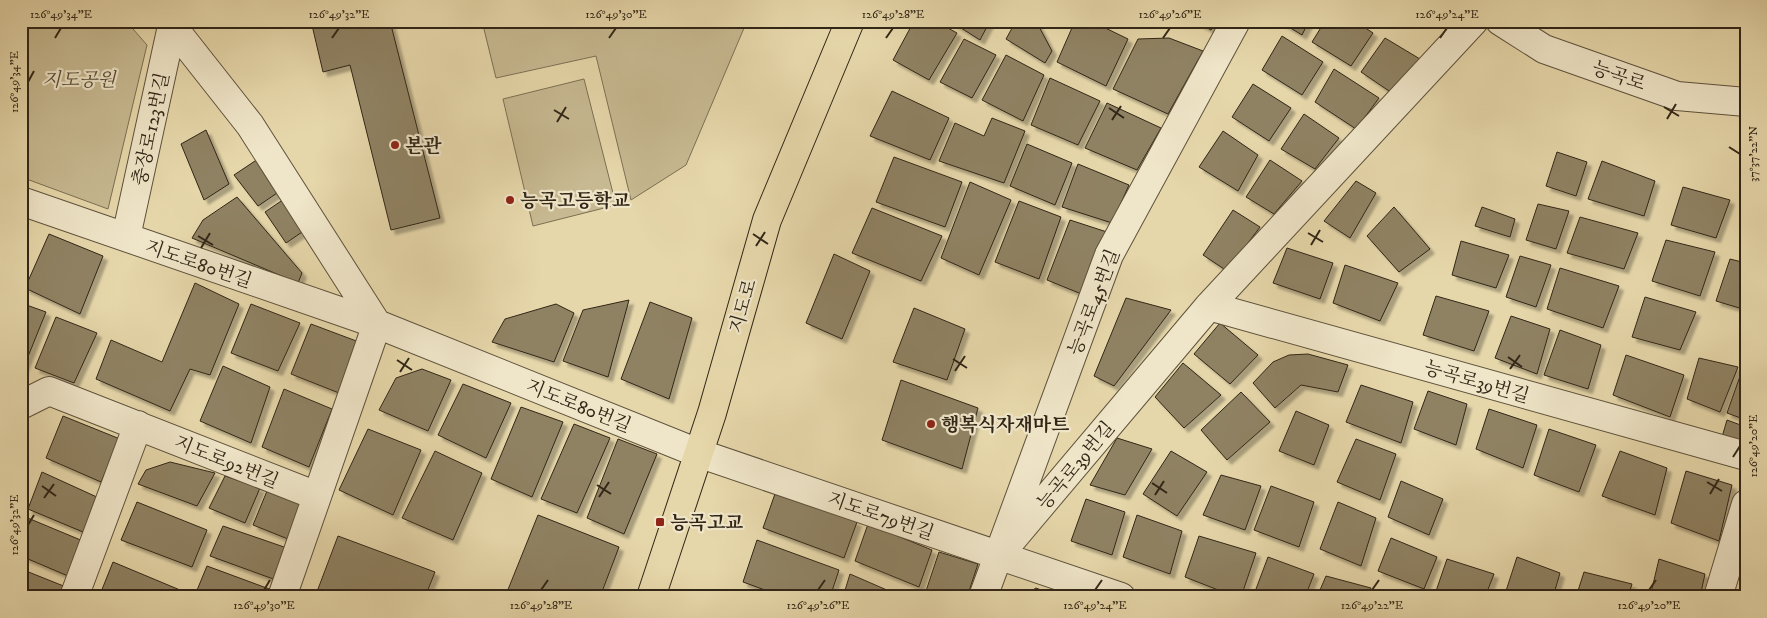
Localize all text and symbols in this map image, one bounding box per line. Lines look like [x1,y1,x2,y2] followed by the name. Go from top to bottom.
[30,7,93,22] text: 126°49'34"E
[308,7,370,22] text: 126°49'32"E
[585,7,647,22] text: 126°49'30"E
[862,7,925,22] text: 126°49'28"E
[1139,7,1202,22] text: 126°49'26"E
[1415,7,1479,22] text: 126°49'24"E
[7,50,22,113] text: 126°49'34"E
[1589,57,1648,96] street label: 능곡로
[42,69,117,92] park label: 지도공원
[128,71,175,188] street label: 충장로123번길
[1746,126,1761,182] text: 37°37'22"N
[405,135,442,158] place label: 본관
[389,139,401,151] marker: 본관
[520,190,630,213] place label: 능곡고등학교
[504,194,516,206] marker: 능곡고등학교
[142,235,255,293] street label: 지도로80번길
[1064,246,1125,359] street label: 능곡로45번길
[725,277,762,336] street label: 지도로
[1421,356,1532,408] street label: 능곡로39번길
[522,375,634,438] street label: 지도로80번길
[941,414,1070,437] place label: 행복식자재마트
[1746,414,1761,478] text: 126°49'20"E
[1033,417,1120,515] street label: 능곡로39번길
[925,418,937,430] marker: 행복식자재마트
[171,431,282,494] street label: 지도로92번길
[824,487,937,545] street label: 지도로79번길
[7,494,22,556] text: 126°49'32"E
[670,512,743,535] place label: 능곡고교
[654,516,666,528] marker: 능곡고교
[233,598,295,613] text: 126°49'30"E
[510,598,573,613] text: 126°49'28"E
[787,598,850,613] text: 126°49'26"E
[1063,598,1127,613] text: 126°49'24"E
[1341,598,1404,613] text: 126°49'22"E
[1617,598,1681,613] text: 126°49'20"E

